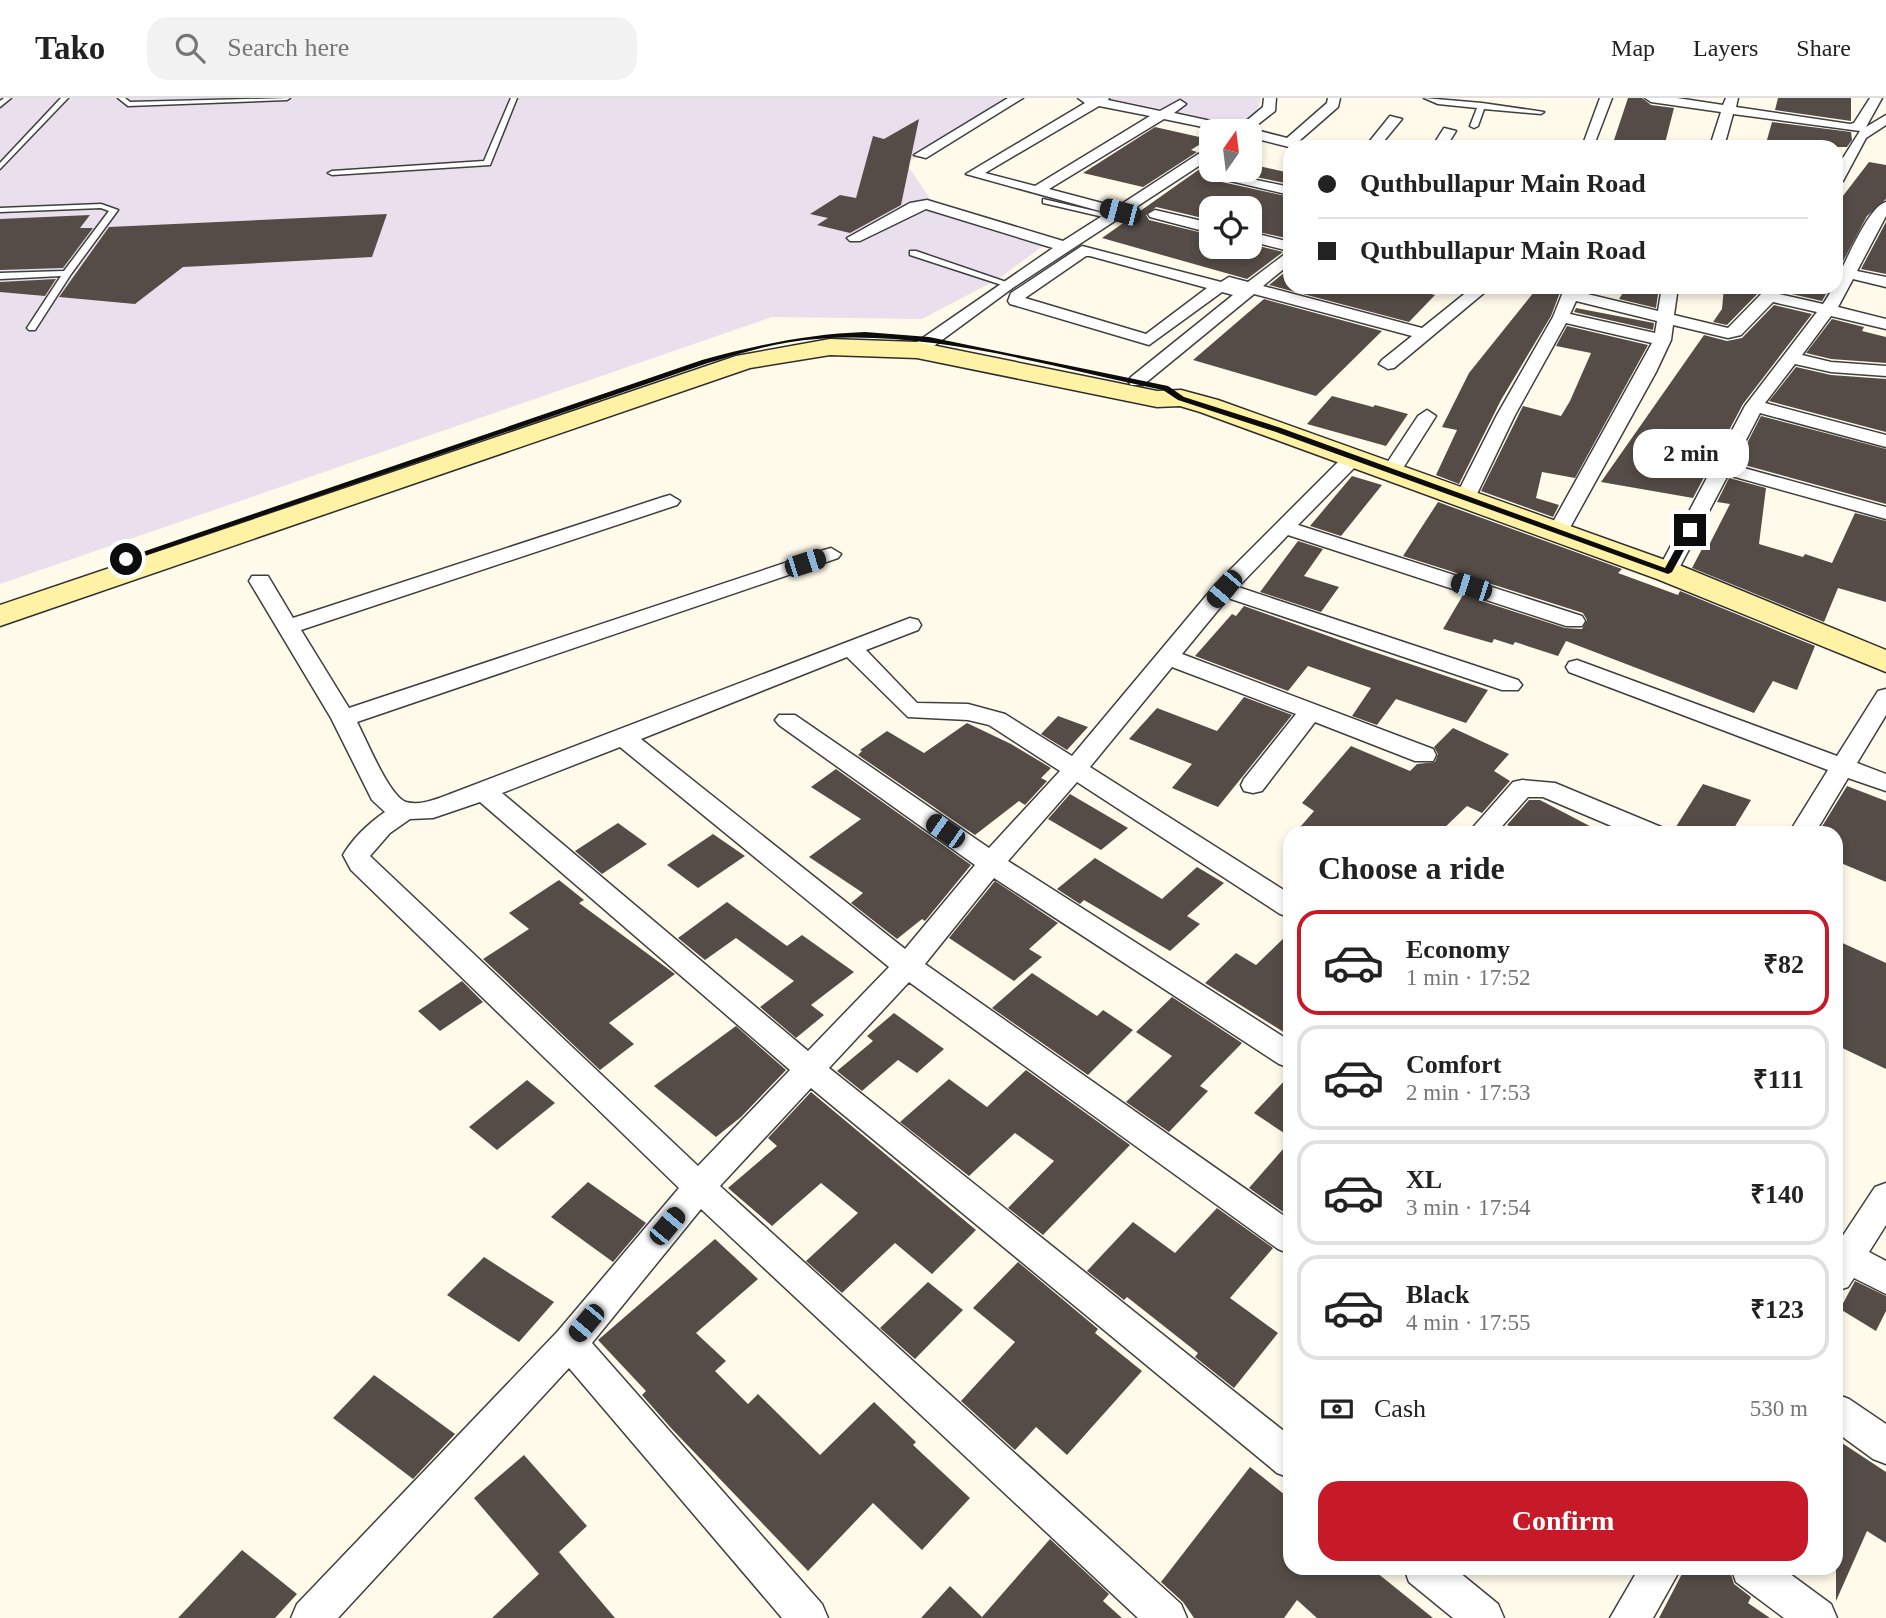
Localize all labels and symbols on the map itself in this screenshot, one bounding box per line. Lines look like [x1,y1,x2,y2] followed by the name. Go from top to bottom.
[1199,119,1262,182] north arrow
[1097,196,1144,228] car
[1632,428,1748,478] callout: 2 min
[1674,514,1706,546] route end
[110,543,142,575] route start
[782,547,829,579] car
[1203,566,1246,612] car
[1448,571,1495,603] car
[922,810,969,852] car
[646,1203,689,1249] car
[565,1300,608,1346] car

